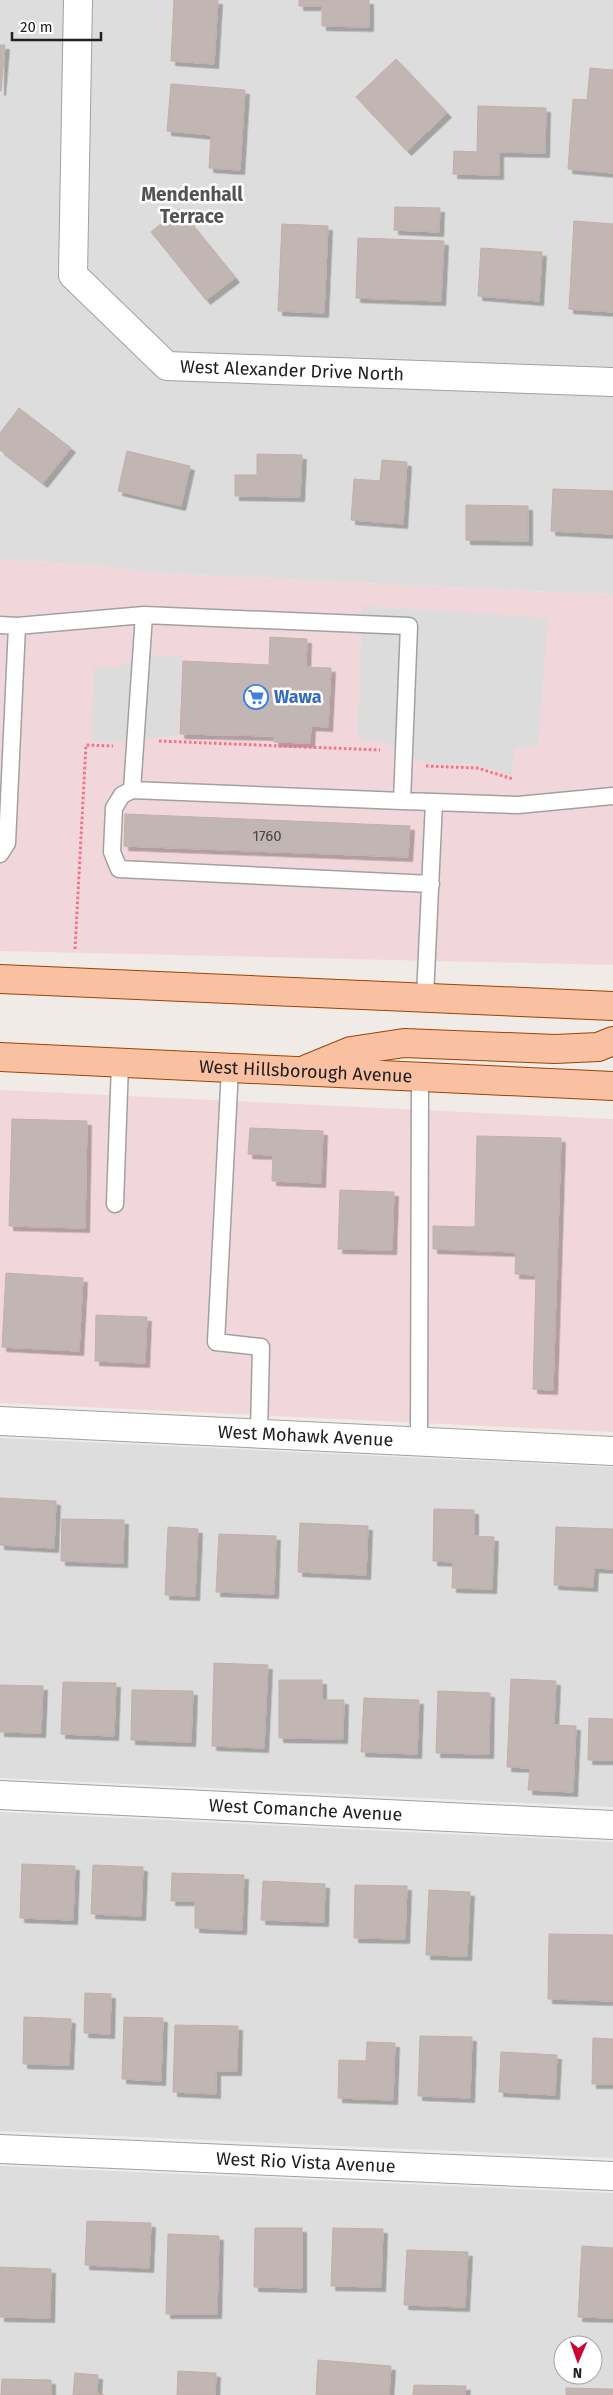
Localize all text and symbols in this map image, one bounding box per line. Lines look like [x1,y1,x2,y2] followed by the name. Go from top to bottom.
[12,10,101,42] scale bar
[20,18,53,36] text: 20 m
[141,183,243,228] district label: Mendenhall Terrace
[180,355,405,386] street label: West Alexander Drive North
[243,684,269,710] supermarket icon: Wawa
[274,686,322,708] place label: Wawa
[252,827,282,845] house number: 1760
[198,1055,413,1087] street label: West Hillsborough Avenue
[217,1421,394,1451] street label: West Mohawk Avenue
[208,1794,403,1826] street label: West Comanche Avenue
[215,2148,396,2177] street label: West Rio Vista Avenue
[553,2335,603,2385] north arrow
[573,2364,583,2381] text: N

